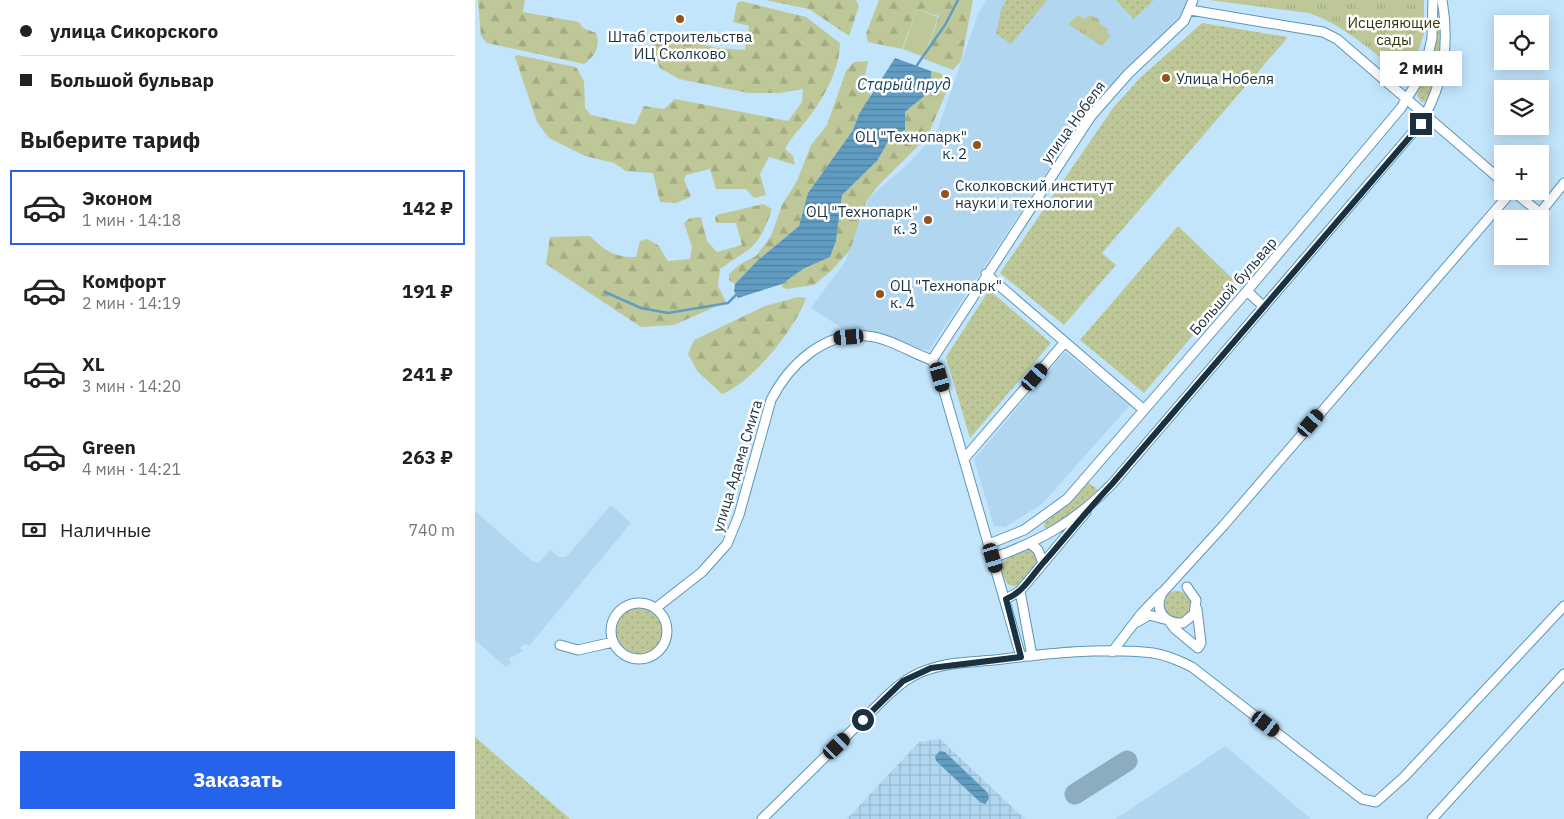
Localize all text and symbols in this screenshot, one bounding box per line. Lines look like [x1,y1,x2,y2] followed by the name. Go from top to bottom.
[674,13,686,25] marker: Штаб строительства ИЦ Сколково
[1347,13,1441,49] park label: Исцеляющие сады
[1494,15,1549,265] map controls
[1494,15,1549,70] button: locate
[50,19,218,43] text: улица Сикорского
[608,27,752,63] place label: Штаб строительства ИЦ Сколково
[1380,52,1462,86] callout: 2 мин
[1399,58,1443,78] text: 2 мин
[50,68,214,92] text: Большой бульвар
[1176,69,1274,88] place label: Улица Нобеля
[1160,72,1172,84] marker: Улица Нобеля
[857,74,951,94] water label: Старый пруд
[1037,77,1109,167] street label: улица Нобеля
[1494,80,1549,135] button: layers
[1410,113,1432,135] route end
[20,125,200,154] text: Выберите тариф
[855,127,967,163] place label: ОЦ "Технопарк" к. 2
[971,139,983,151] marker: ОЦ "Технопарк" к. 2
[1494,145,1549,200] button: +
[955,176,1114,212] place label: Сколковский институт науки и технологии
[22,185,67,230] icon: car
[82,186,153,210] text: Эконом
[939,188,951,200] marker: Сколковский институт науки и технологии
[402,196,453,220] text: 142 ₽
[806,202,918,238] place label: ОЦ "Технопарк" к. 3
[82,210,181,230] text: 1 мин · 14:18
[1494,210,1549,265] button: −
[922,214,934,226] marker: ОЦ "Технопарк" к. 3
[1185,233,1281,339] street label: Большой бульвар
[22,268,67,313] icon: car
[82,269,166,293] text: Комфорт
[890,276,1002,312] place label: ОЦ "Технопарк" к. 4
[402,279,453,303] text: 191 ₽
[874,288,886,300] marker: ОЦ "Технопарк" к. 4
[82,293,181,313] text: 2 мин · 14:19
[833,328,864,346] car
[22,351,67,396] icon: car
[82,352,105,376] text: XL
[928,361,951,393] car
[1019,361,1050,393] car
[402,362,453,386] text: 241 ₽
[82,376,181,396] text: 3 мин · 14:20
[708,398,766,534] street label: улица Адама Смита
[1295,407,1326,439] car
[22,434,67,479] icon: car
[82,435,136,459] text: Green
[402,445,453,469] text: 263 ₽
[82,459,181,479] text: 4 мин · 14:21
[20,516,48,544] icon: cash
[60,518,151,542] text: Наличные
[408,520,455,540] text: 740 m
[981,541,1004,575] car
[852,709,874,731] route start
[1249,709,1282,739] car
[821,730,853,762] car
[20,751,455,809] button: Заказать

